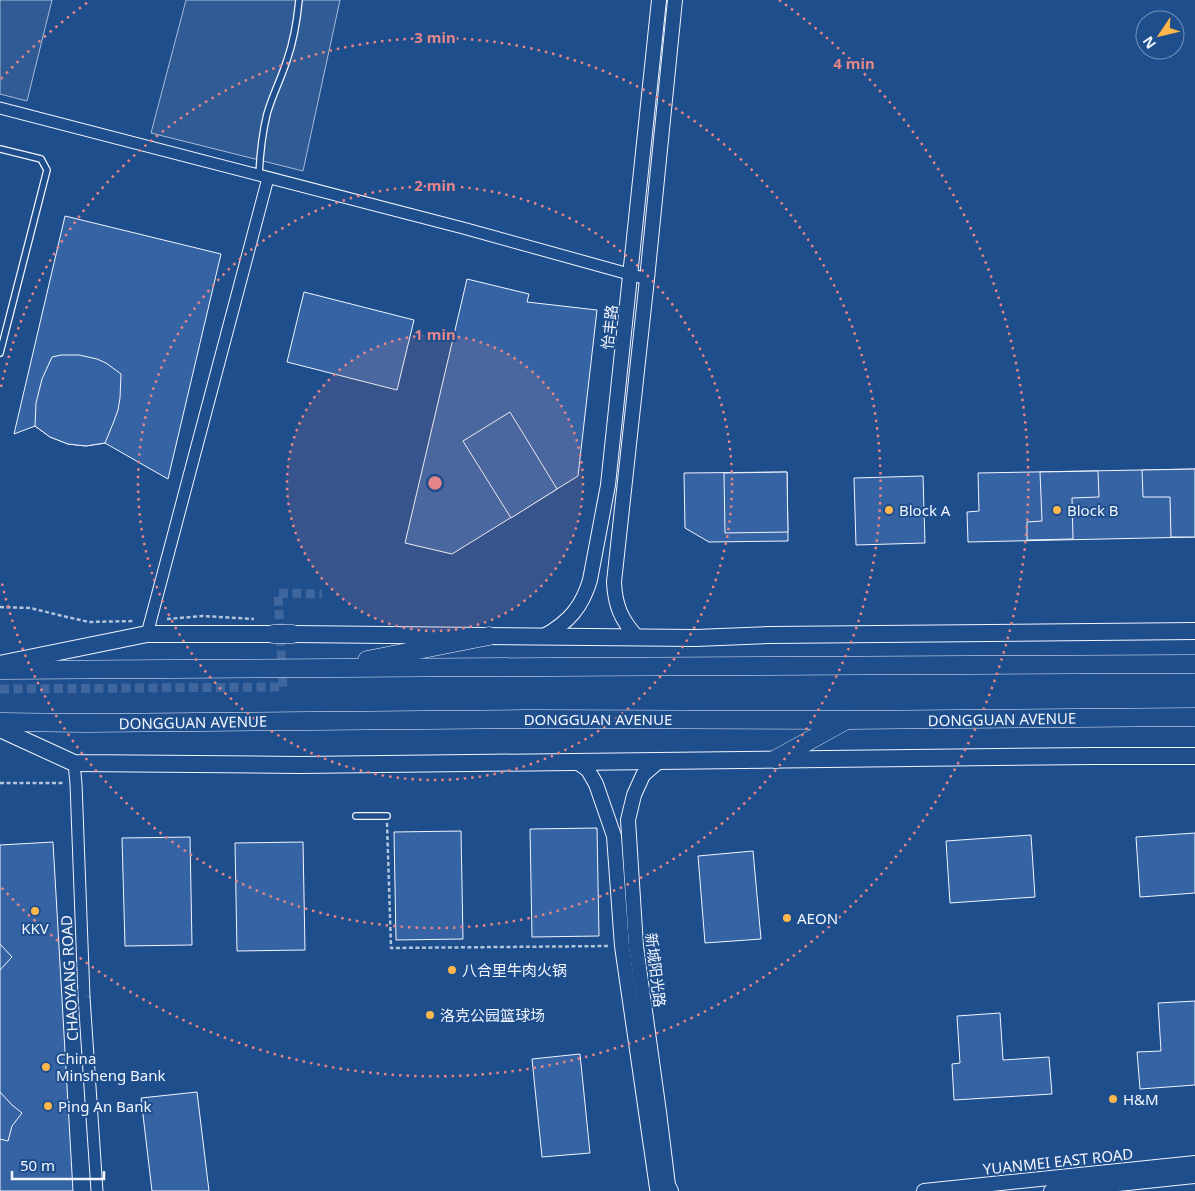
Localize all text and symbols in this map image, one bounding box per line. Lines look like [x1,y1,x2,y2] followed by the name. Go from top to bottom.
[1135,10,1185,60] north arrow
[414,27,456,47] text: 3 min
[1138,33,1160,53] text: N
[833,53,875,73] text: 4 min
[414,175,456,195] text: 2 min
[597,304,621,350] street label: 怡丰路
[414,324,456,344] text: 1 min
[426,474,444,492] centre of rings
[899,500,951,520] place label: Block A
[1067,500,1119,520] place label: Block B
[883,504,895,516] marker: Block A
[1051,504,1063,516] marker: Block B
[928,708,1076,730] street label: DONGGUAN AVENUE
[524,709,672,729] street label: DONGGUAN AVENUE
[119,711,267,733] street label: DONGGUAN AVENUE
[29,905,41,917] marker: KKV
[797,908,838,928] place label: AEON
[781,912,793,924] marker: AEON
[56,914,82,1041] street label: CHAOYANG ROAD
[21,918,49,938] place label: KKV
[642,932,670,1008] street label: 新城阳光路
[462,960,567,980] place label: 八合里牛肉火锅
[446,964,458,976] marker: 八合里牛肉火锅
[440,1005,545,1025] place label: 洛克公园篮球场
[424,1009,436,1021] marker: 洛克公园篮球场
[56,1048,166,1085] place label: China Minsheng Bank
[40,1061,52,1073] marker: China Minsheng Bank
[1123,1089,1159,1109] place label: H&M
[1107,1093,1119,1105] marker: H&M
[58,1096,152,1116] place label: Ping An Bank
[42,1100,54,1112] marker: Ping An Bank
[982,1143,1134,1179] street label: YUANMEI EAST ROAD
[12,1148,105,1180] scale bar
[20,1155,55,1175] text: 50 m

